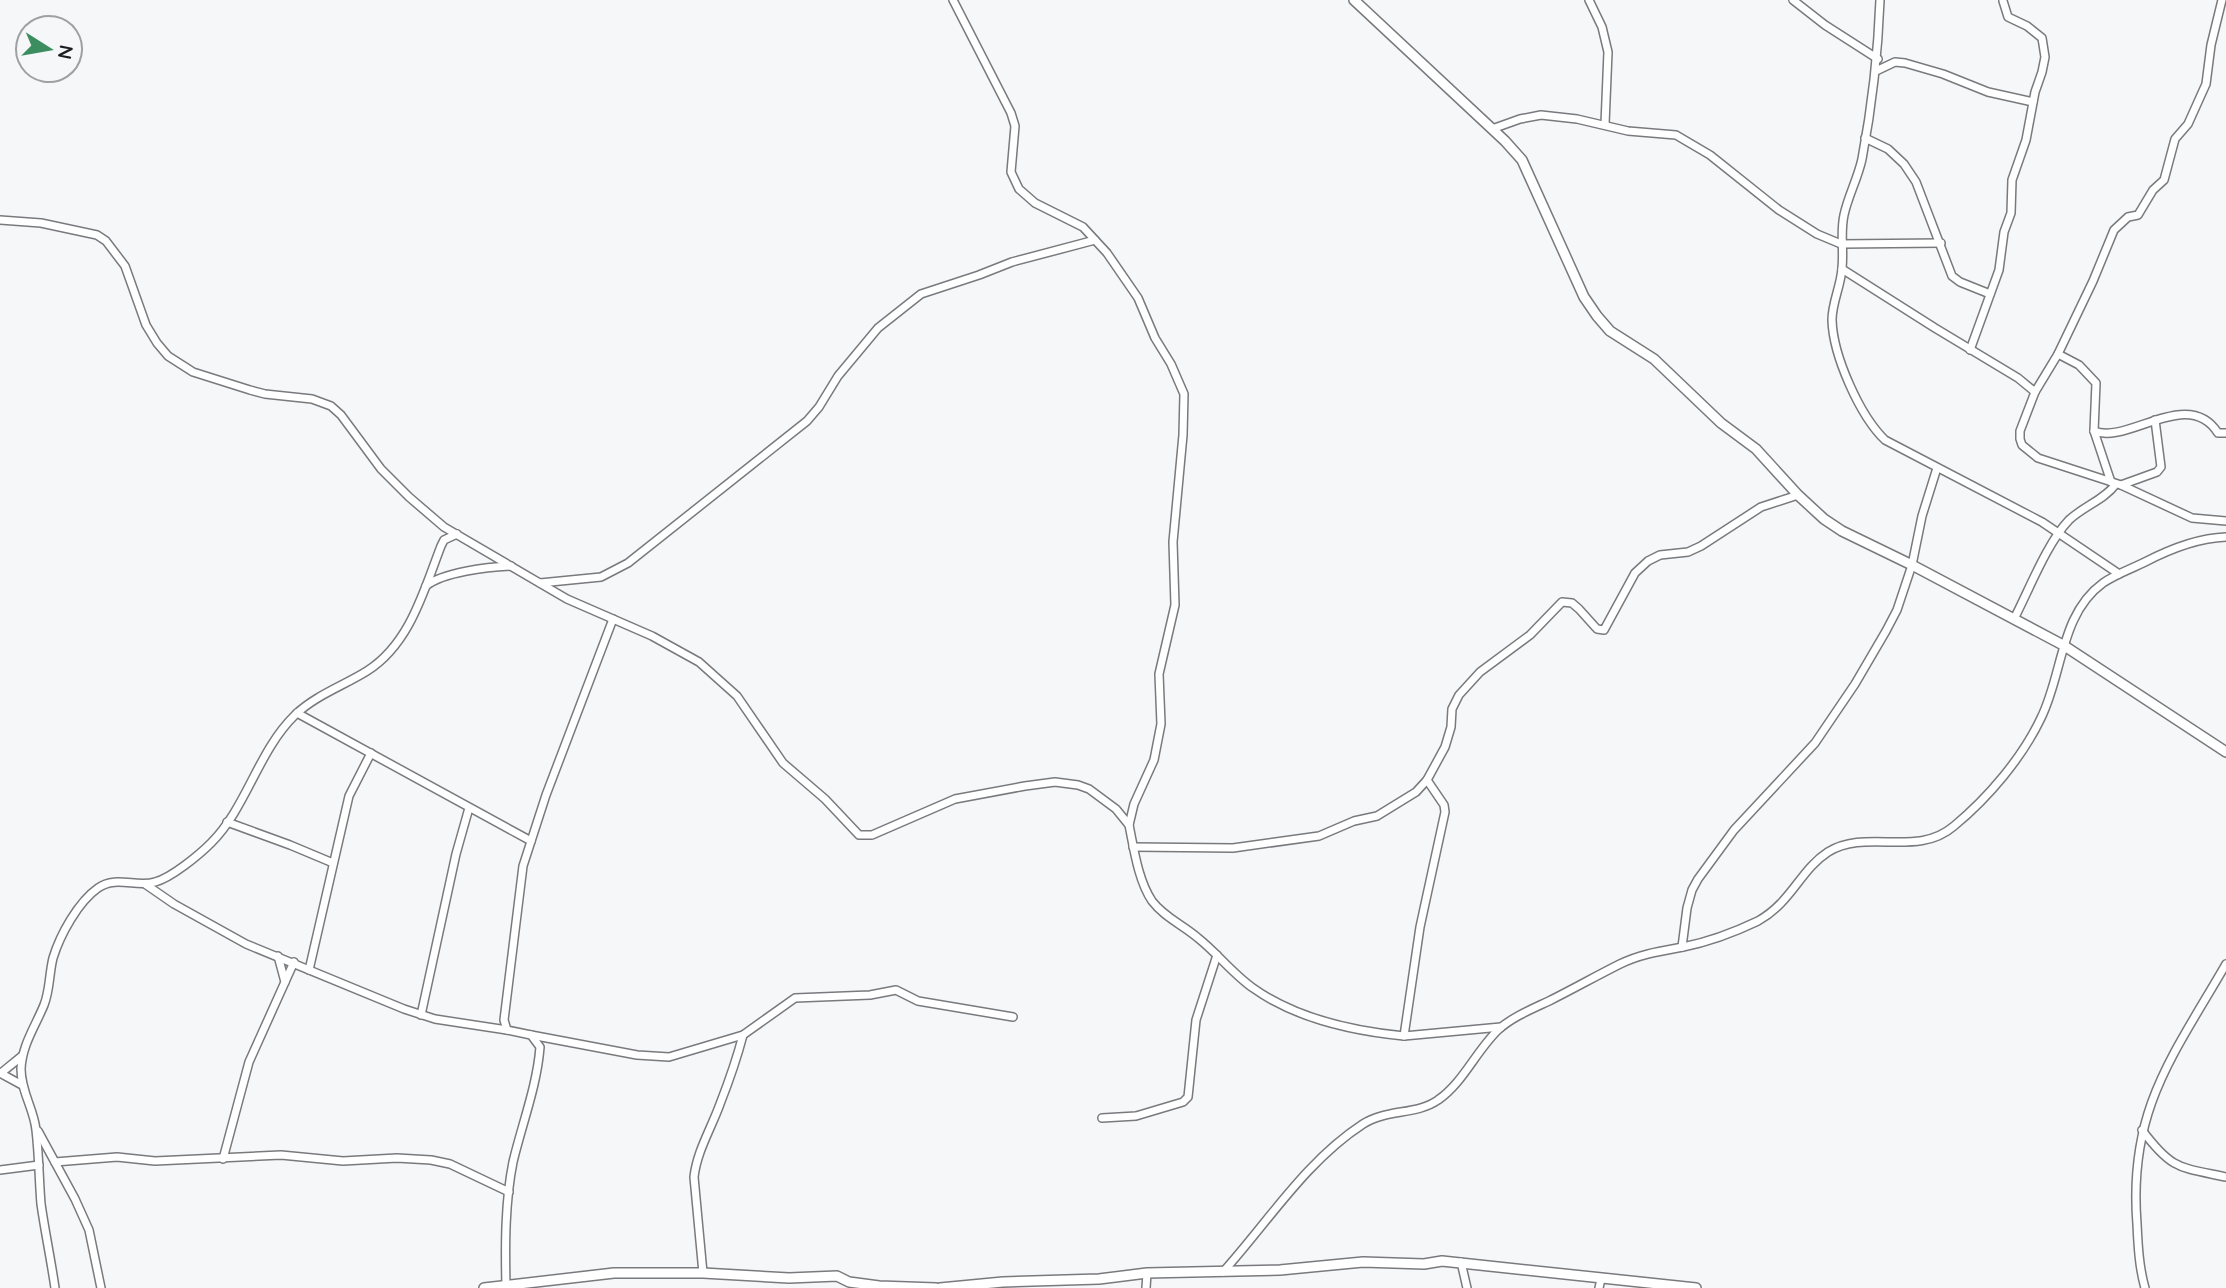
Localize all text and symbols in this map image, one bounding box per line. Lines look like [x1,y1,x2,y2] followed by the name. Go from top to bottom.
[14,14,84,84] north arrow
[53,43,79,61] text: N

